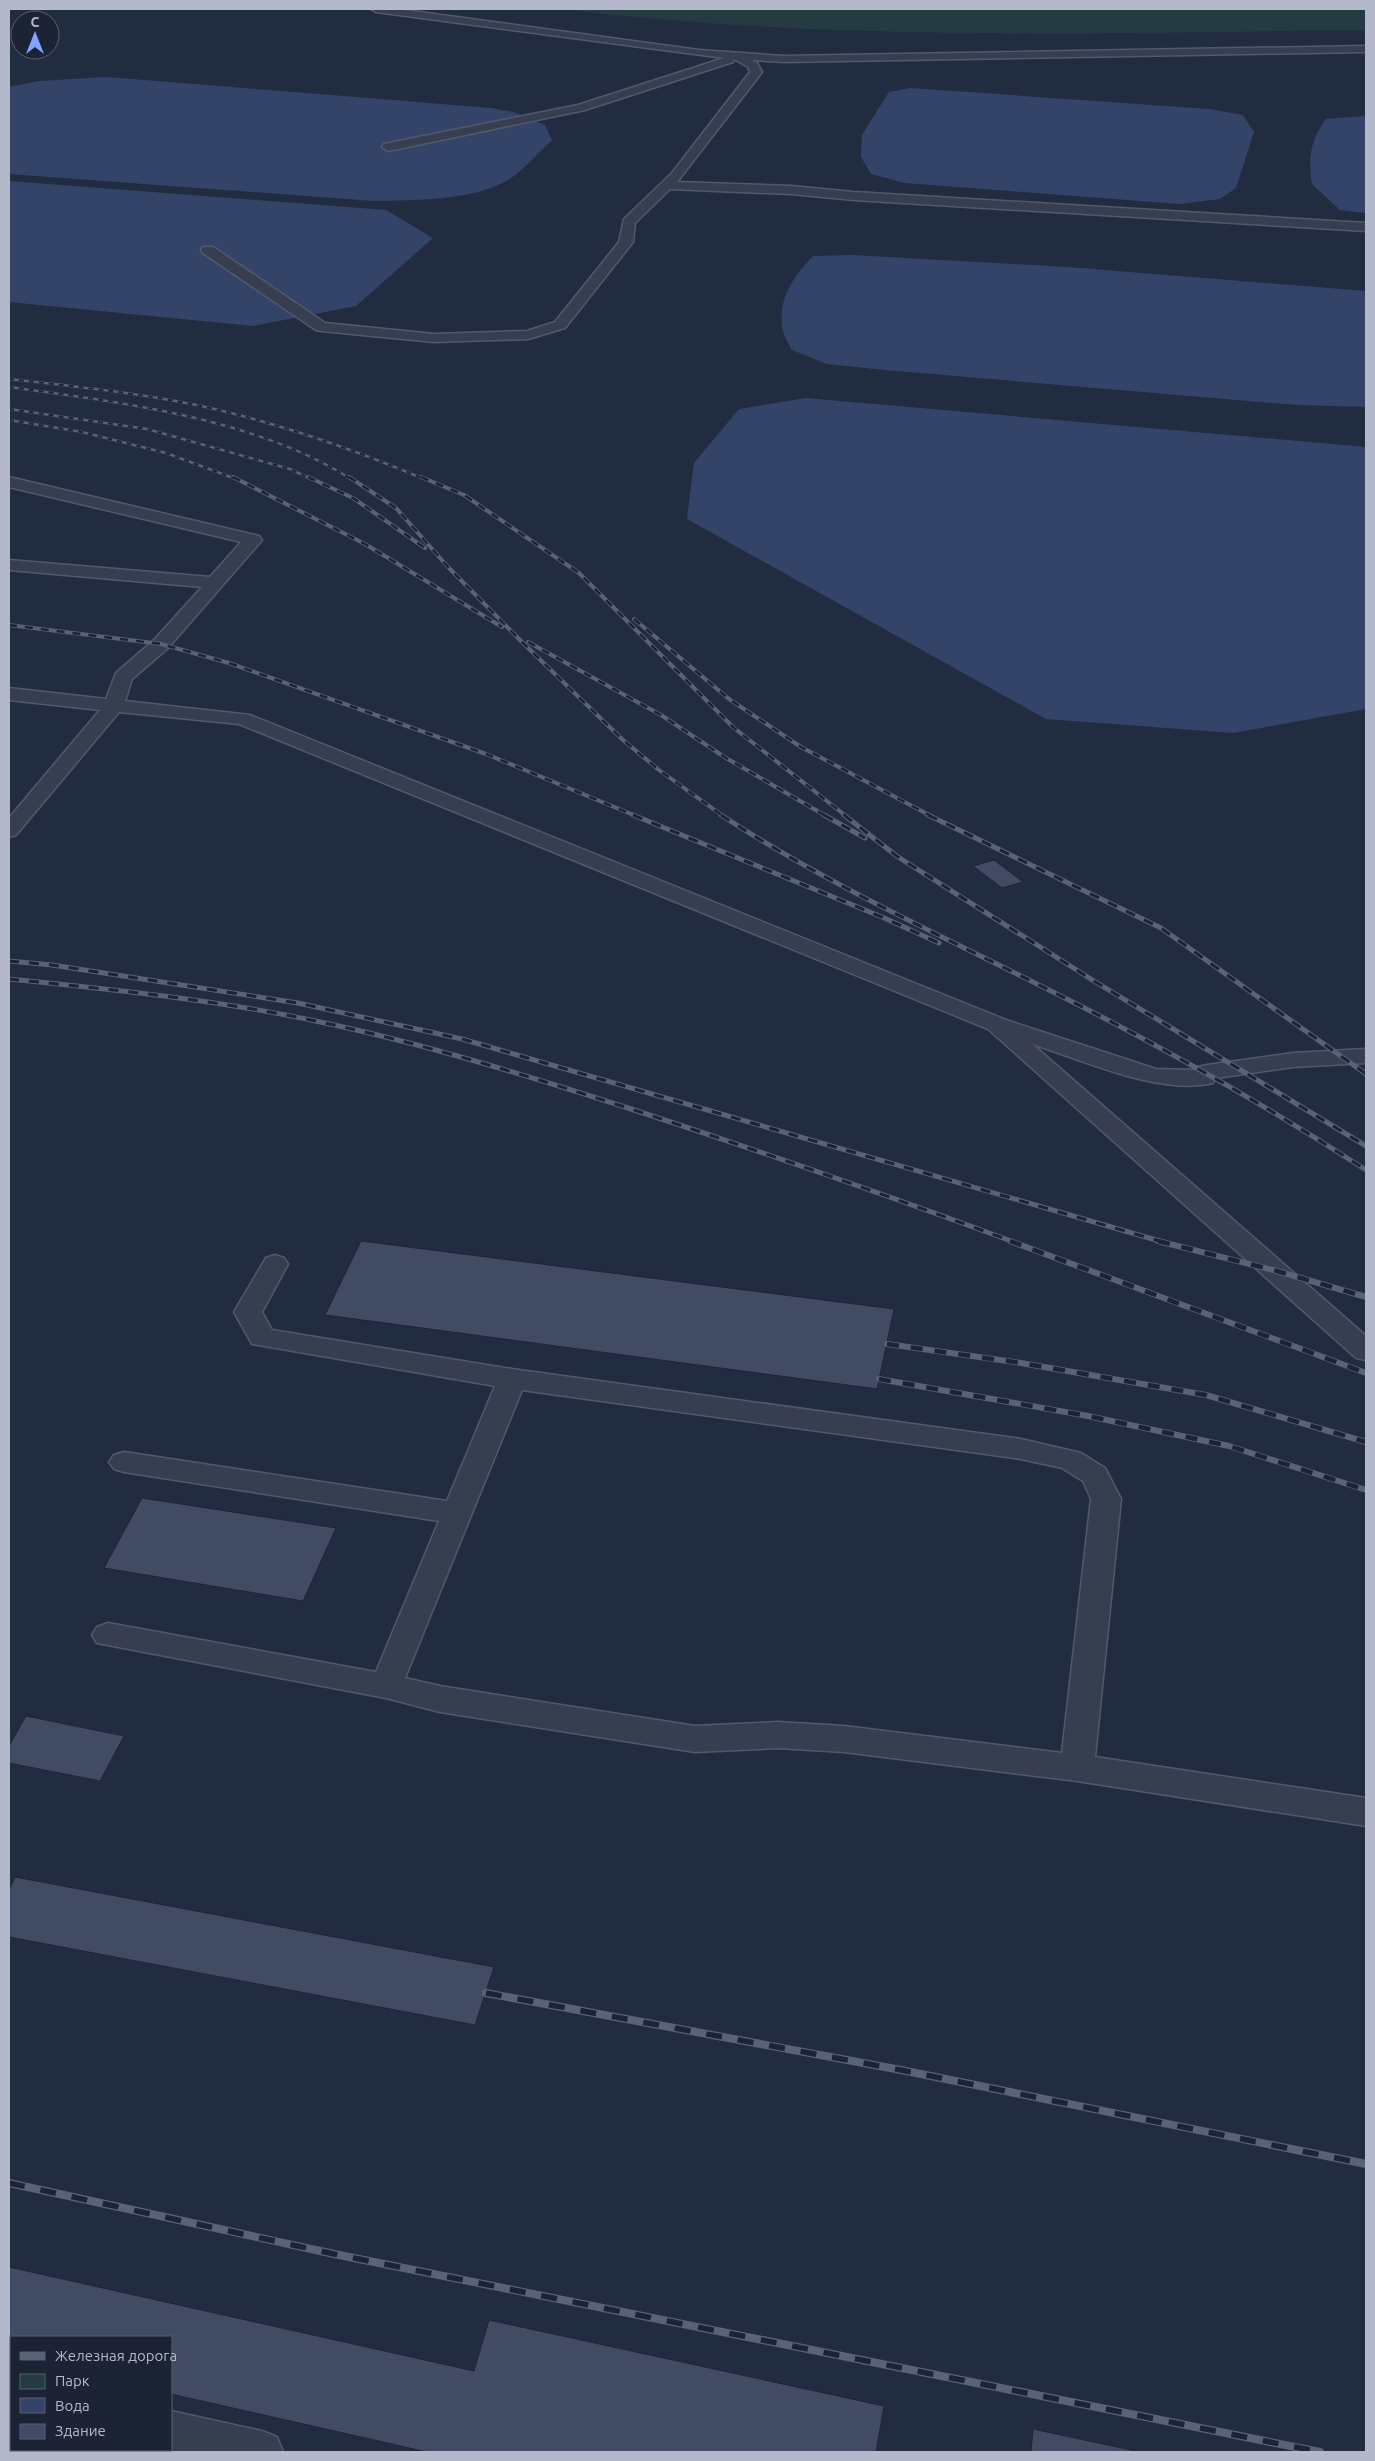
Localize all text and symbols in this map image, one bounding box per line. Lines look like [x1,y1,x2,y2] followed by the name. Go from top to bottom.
[10,10,60,60] north arrow
[31,14,40,30] text: С
[10,2336,172,2451] legend
[55,2347,177,2364] text: Железная дорога
[55,2372,90,2389] text: Парк
[55,2397,90,2414] text: Вода
[55,2422,106,2439] text: Здание

